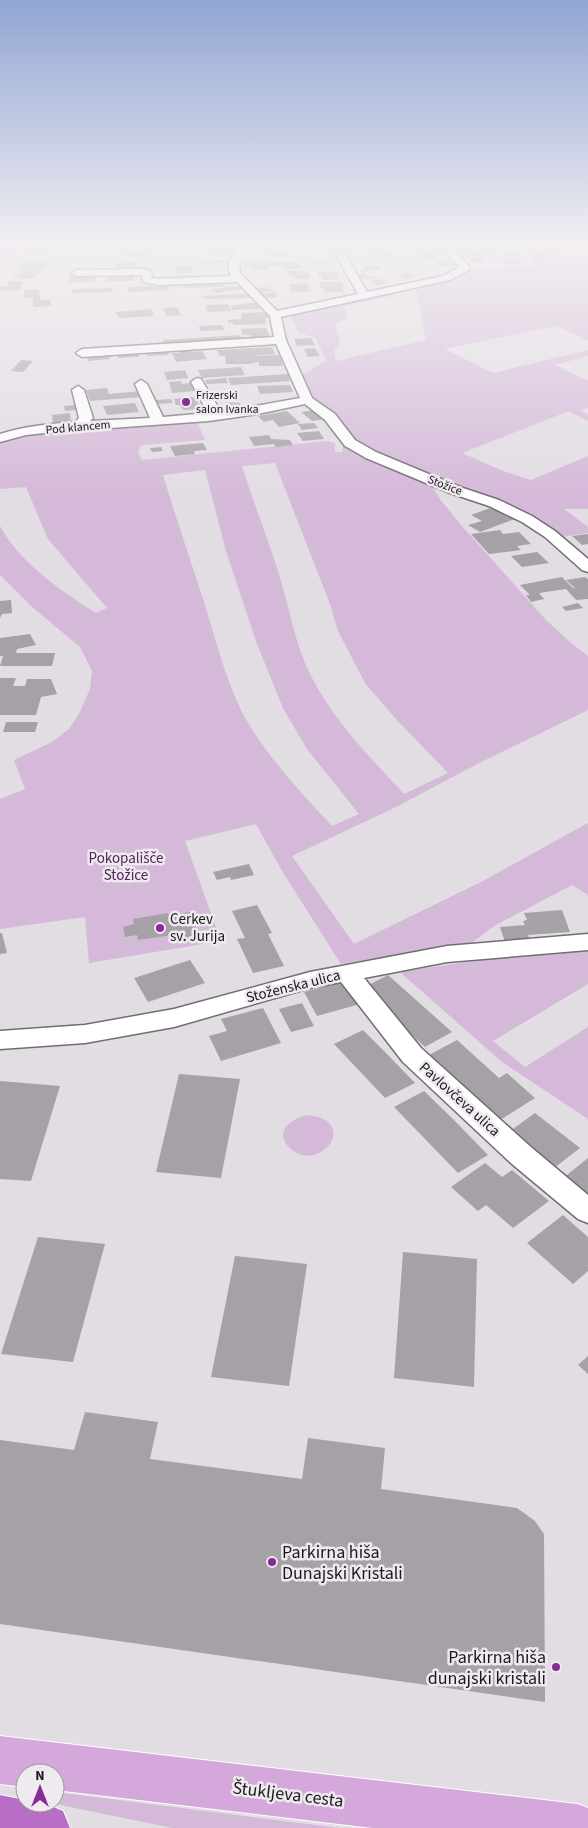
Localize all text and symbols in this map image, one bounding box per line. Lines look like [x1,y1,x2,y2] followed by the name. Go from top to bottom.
[196,387,259,418] place label: Frizerski salon Ivanka
[180,396,192,408] marker: Frizerski salon Ivanka
[45,416,111,439] street label: Pod klancem
[425,471,465,500] street label: Stožice
[89,848,164,886] park label: Pokopališče Stožice
[170,909,225,947] place label: Cerkev sv. Jurija
[154,922,166,934] marker: Cerkev sv. Jurija
[244,965,342,1008] street label: Stoženska ulica
[415,1057,505,1141] street label: Pavlovčeva ulica
[282,1540,403,1586] place label: Parkirna hiša Dunajski Kristali
[266,1556,278,1568] marker: Parkirna hiša Dunajski Kristali
[428,1645,546,1691] place label: Parkirna hiša dunajski kristali
[550,1661,562,1673] marker: Parkirna hiša dunajski kristali
[15,1763,65,1813] north arrow
[35,1766,45,1786] text: N
[231,1775,345,1814] street label: Štukljeva cesta

